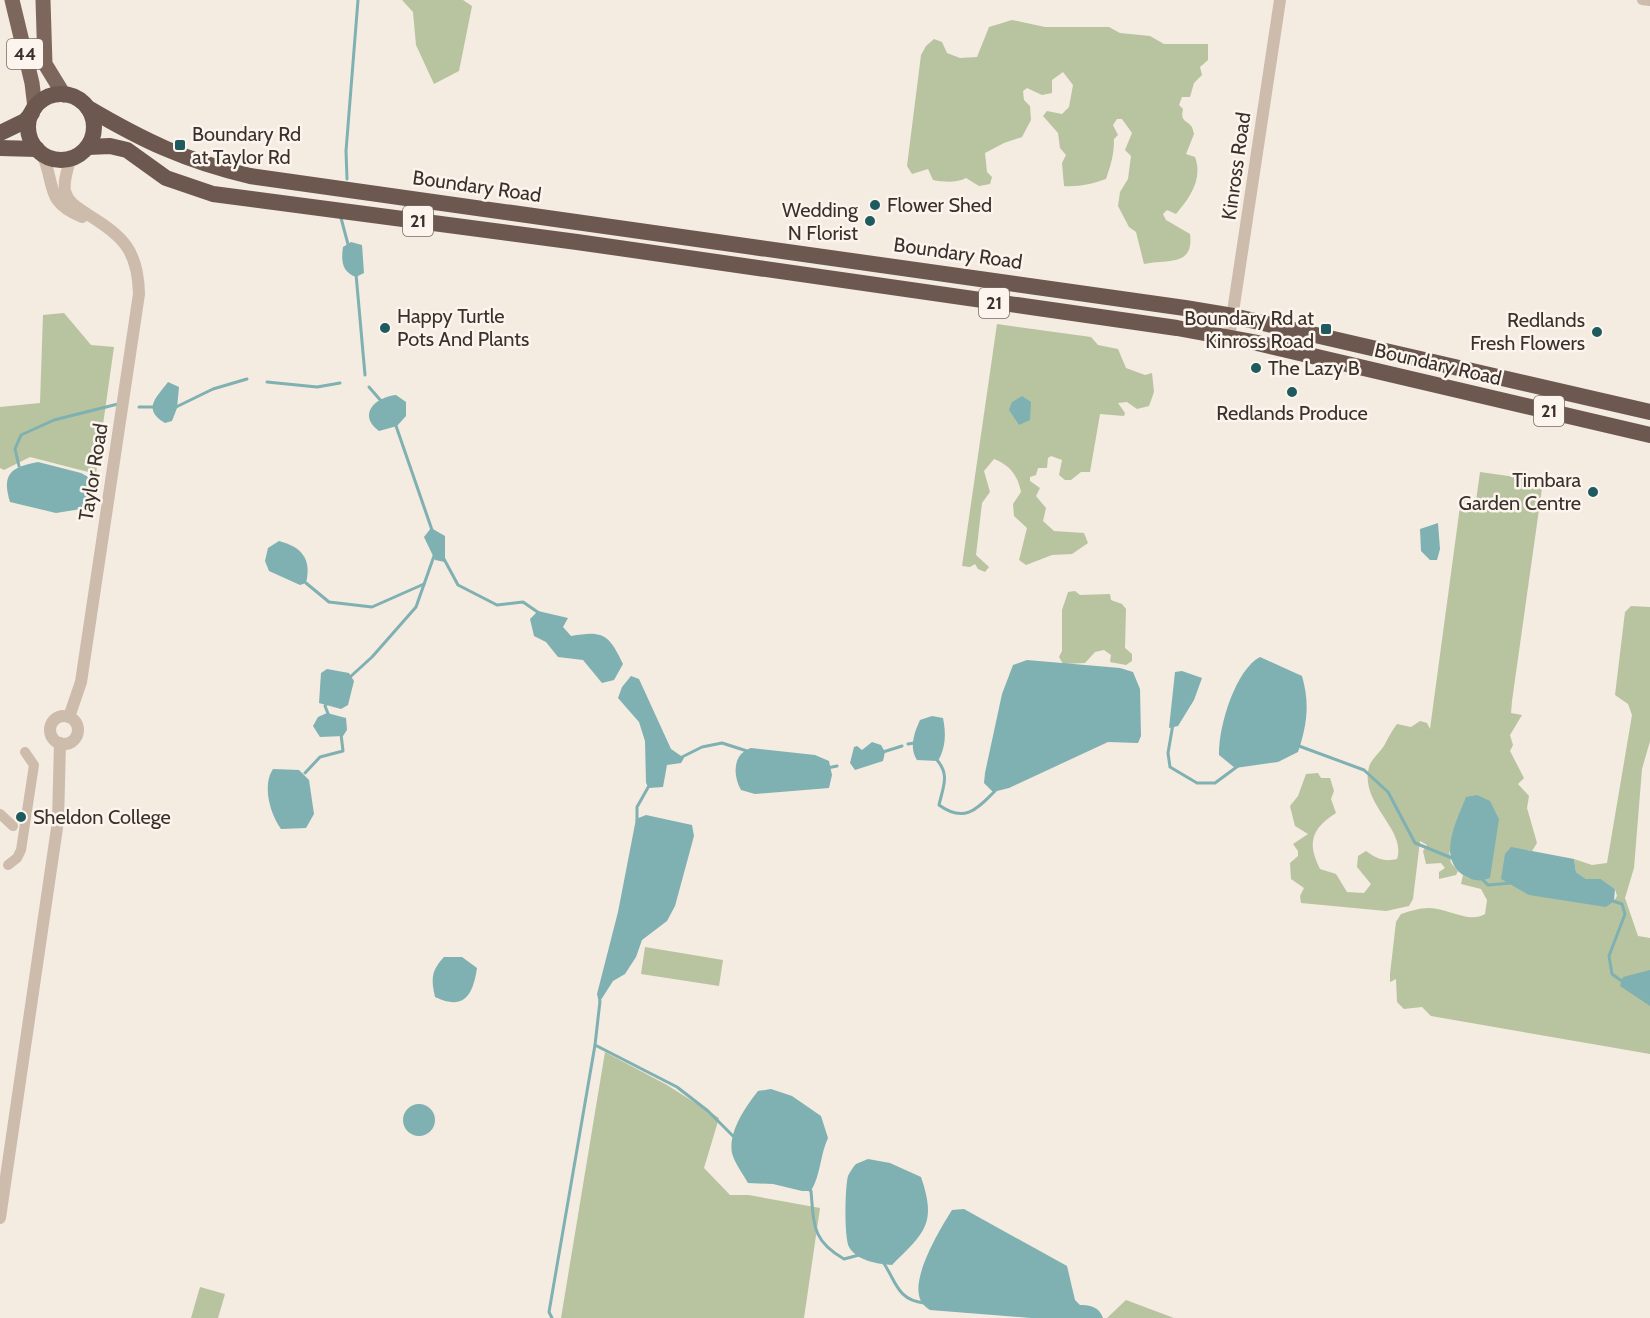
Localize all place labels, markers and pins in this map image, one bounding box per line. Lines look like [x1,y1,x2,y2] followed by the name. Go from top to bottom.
[192,122,301,169] place label: Boundary Rd at Taylor Rd
[173,138,187,152] marker: Boundary Rd at Taylor Rd
[887,193,992,217] place label: Flower Shed
[782,198,859,245] place label: Wedding N Florist
[868,198,882,212] marker: Flower Shed
[863,214,877,228] marker: Wedding N Florist
[397,304,529,351] place label: Happy Turtle Pots And Plants
[1184,306,1314,353] place label: Boundary Rd at Kinross Road
[1470,308,1585,355] place label: Redlands Fresh Flowers
[378,321,392,335] marker: Happy Turtle Pots And Plants
[1319,322,1333,336] marker: Boundary Rd at Kinross Road
[1590,325,1604,339] marker: Redlands Fresh Flowers
[1268,356,1360,380] place label: The Lazy B
[1249,361,1263,375] marker: The Lazy B
[1285,385,1299,399] marker: Redlands Produce
[1216,401,1368,425] place label: Redlands Produce
[1459,468,1581,515] place label: Timbara Garden Centre
[1586,485,1600,499] marker: Timbara Garden Centre
[33,805,171,829] place label: Sheldon College
[14,810,28,824] marker: Sheldon College

